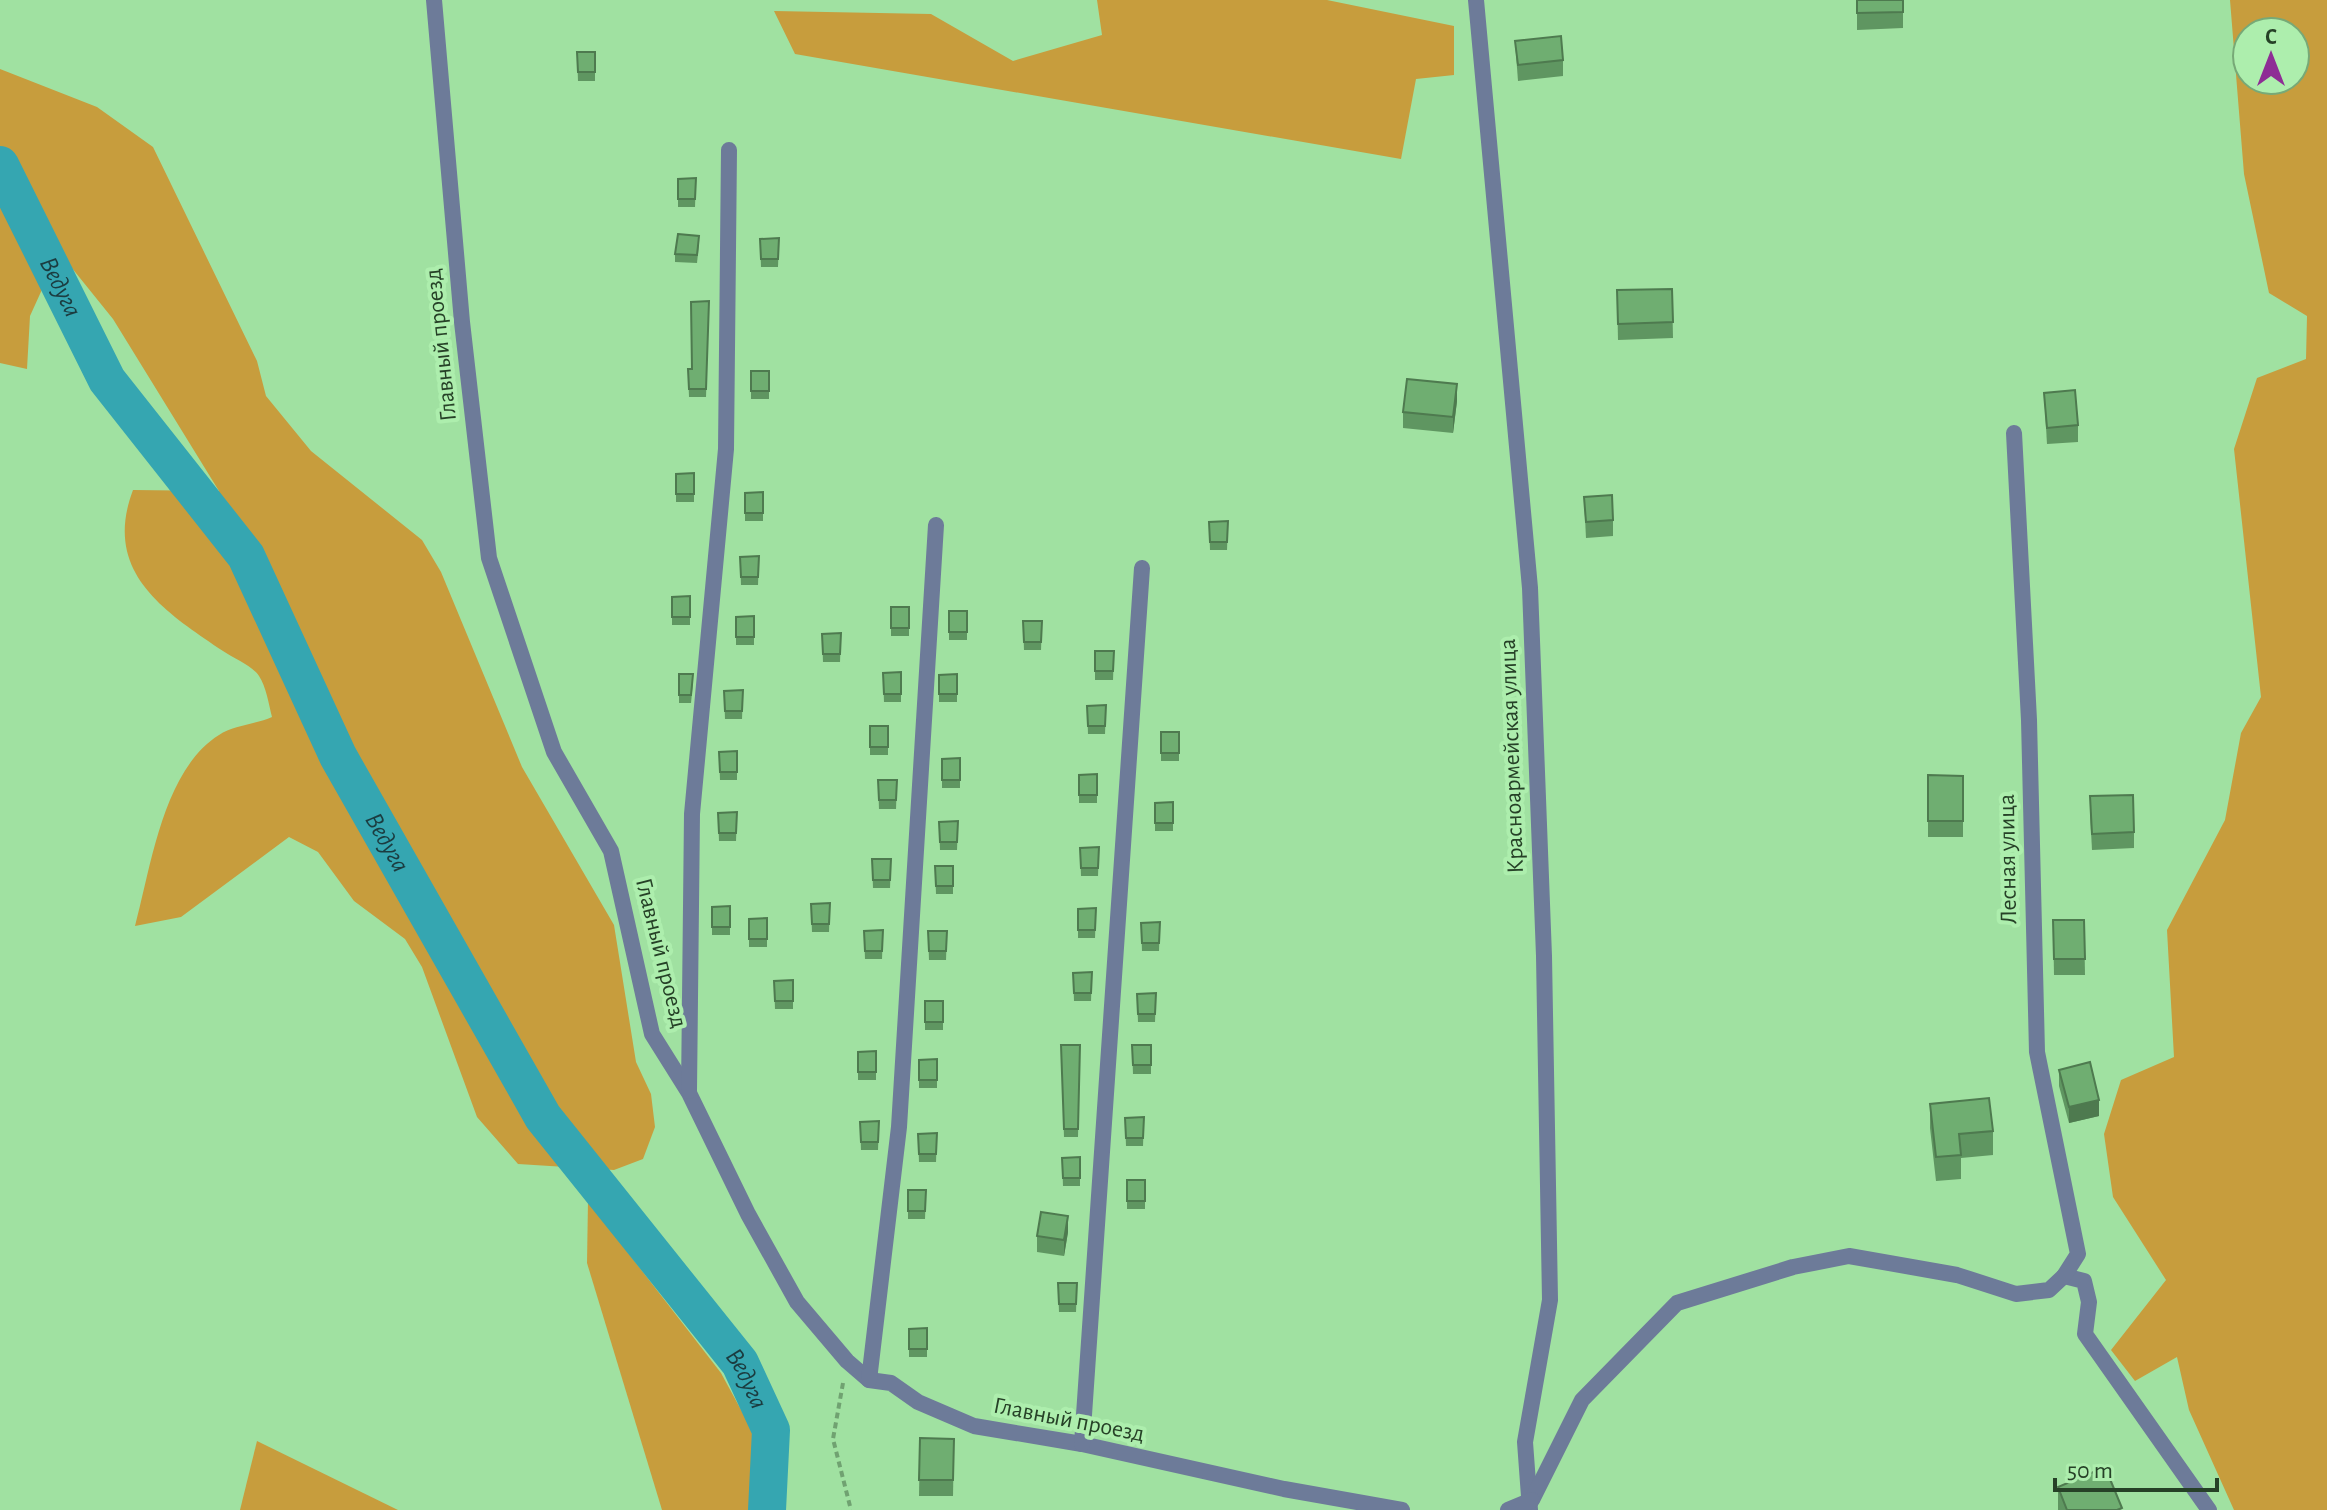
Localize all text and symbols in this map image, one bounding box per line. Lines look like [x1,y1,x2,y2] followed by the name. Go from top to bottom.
[2231,16,2311,96] north arrow
[2265,26,2277,48] text: С
[35,253,86,321] water label: Ведуга
[421,267,461,423] street label: Главный проезд
[1496,638,1528,874] street label: Красноармейская улица
[1995,794,2021,924] street label: Лесная улица
[360,808,414,876] water label: Ведуга
[631,876,691,1030] street label: Главный проезд
[721,1343,772,1413] water label: Ведуга
[991,1394,1147,1446] street label: Главный проезд
[2055,1442,2217,1492] scale bar
[2067,1459,2113,1483] text: 50 m

